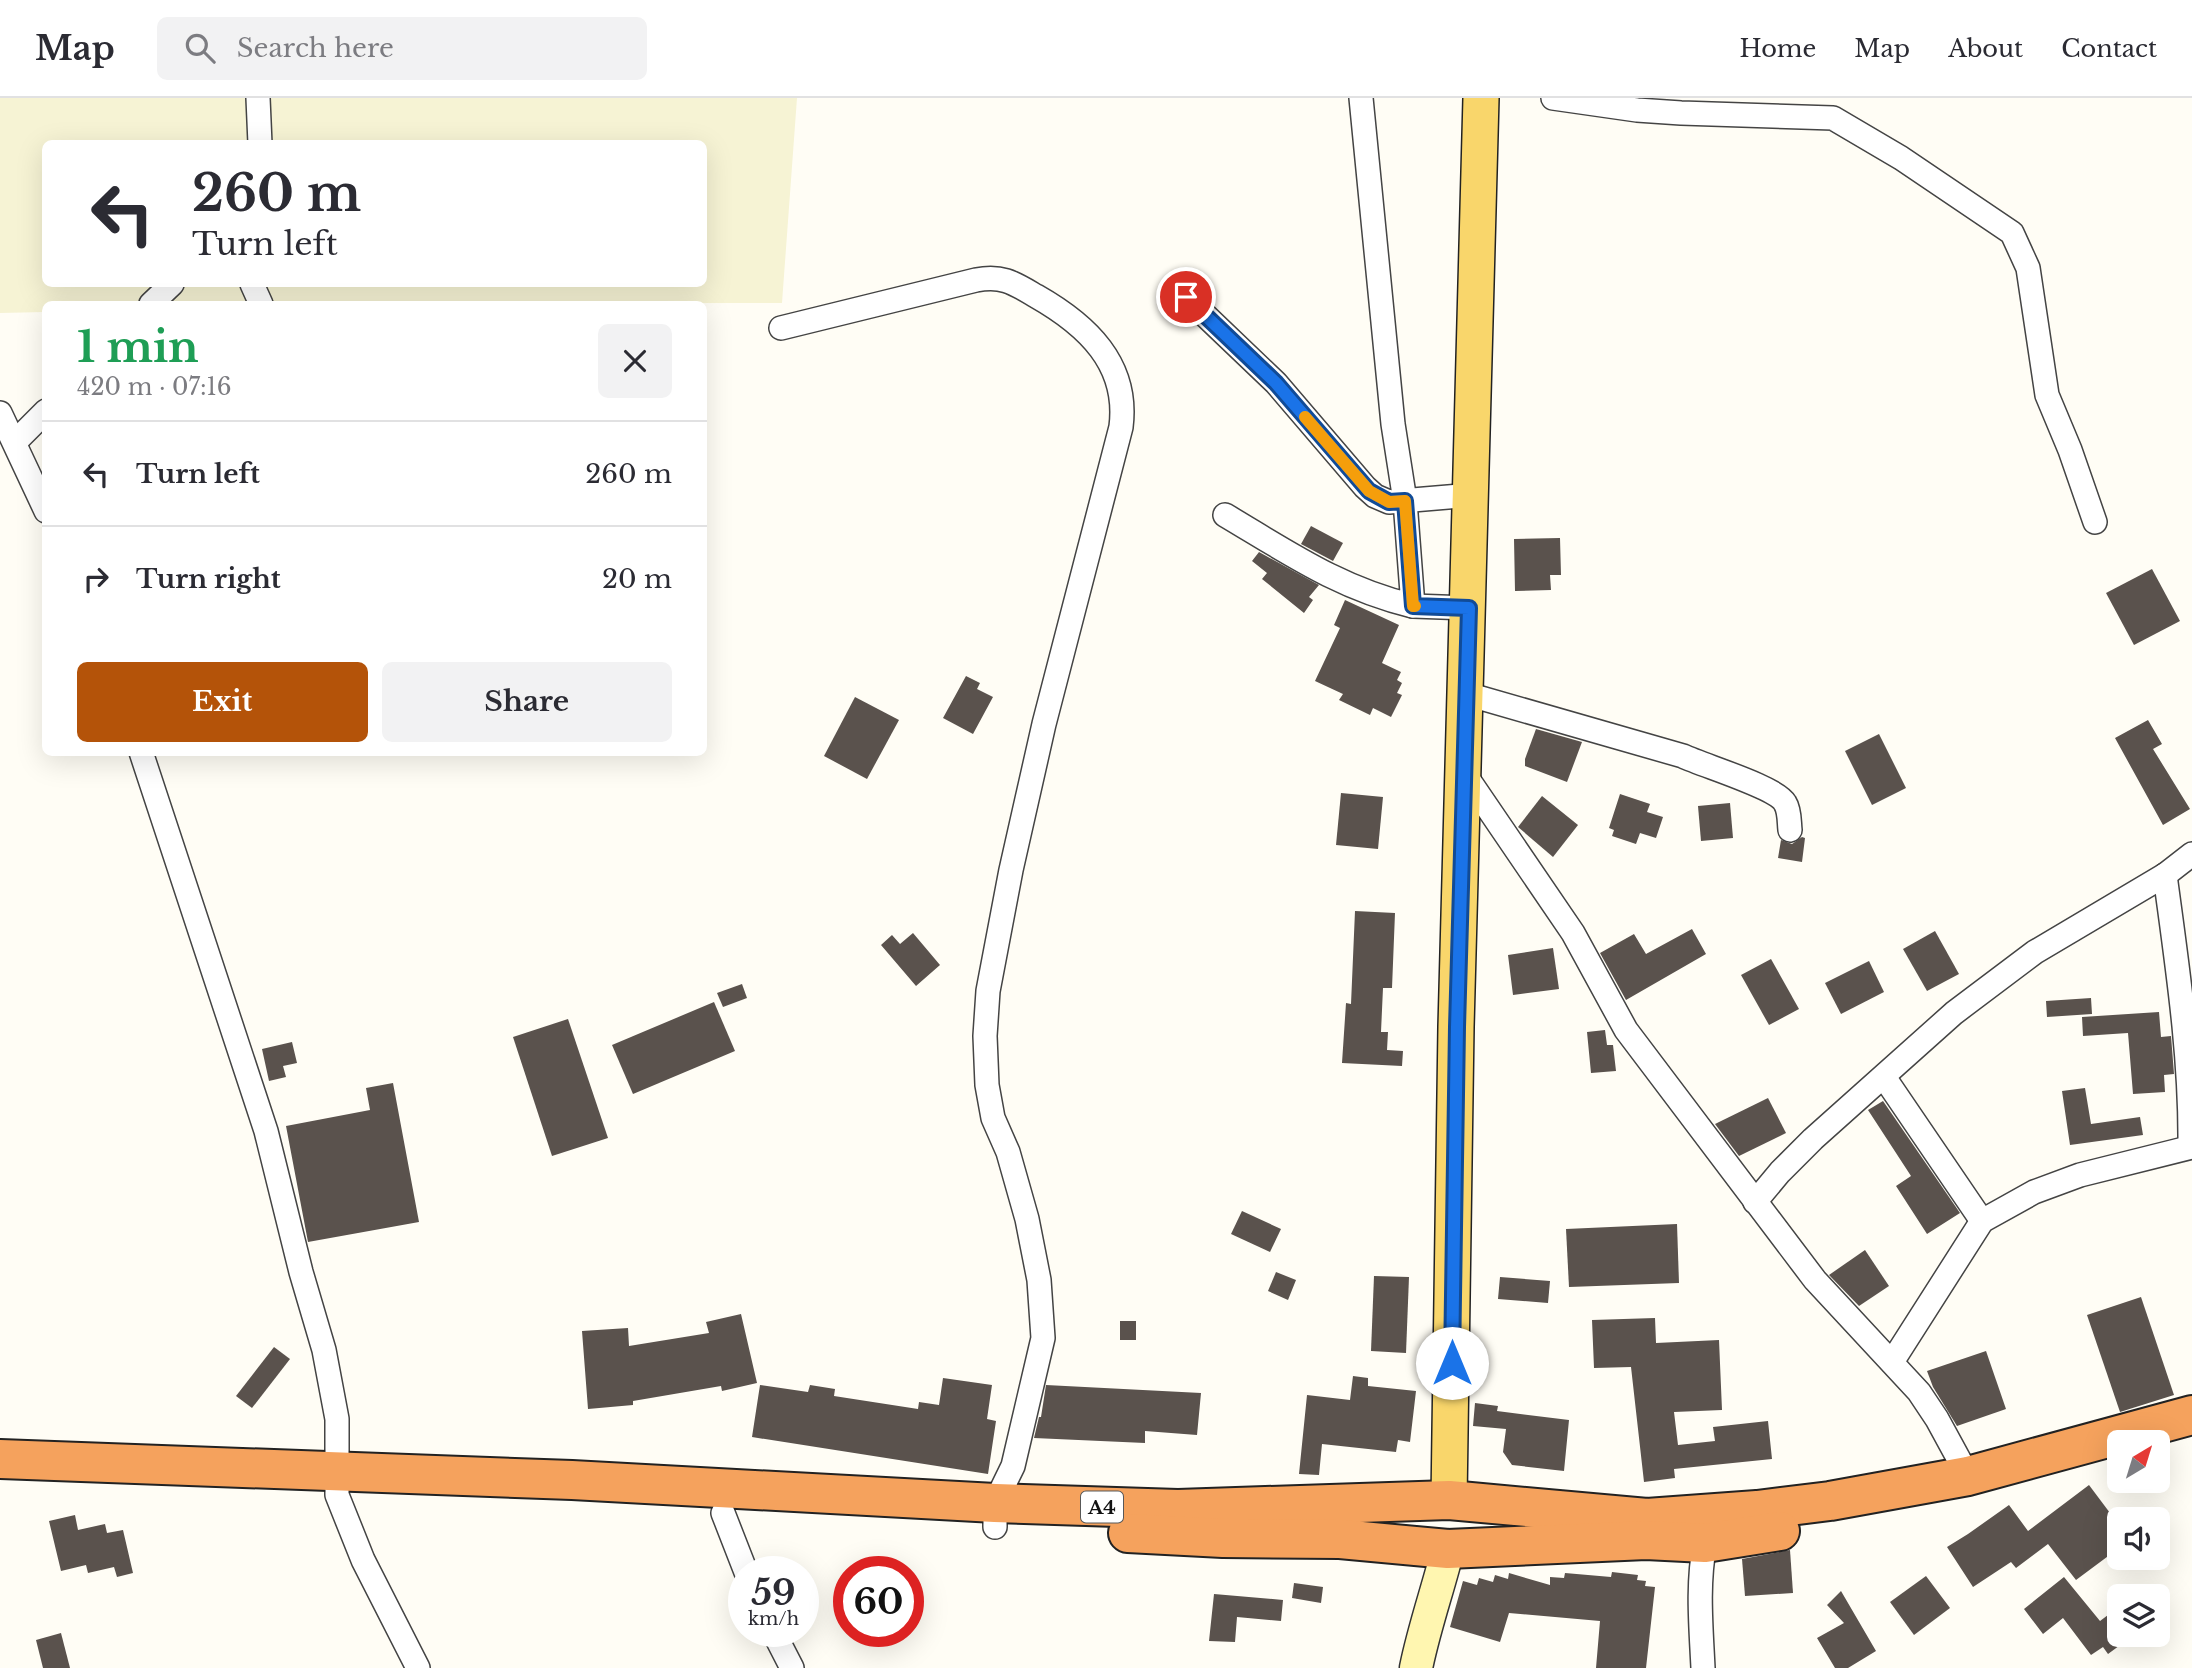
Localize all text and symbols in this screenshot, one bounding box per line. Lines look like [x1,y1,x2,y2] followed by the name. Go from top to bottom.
[157,17,647,80] search box
[35,28,115,69] text: Map
[181,29,219,67] icon: search
[237,32,394,64] text: Search here
[1740,34,1816,63] text: Home
[1854,34,1910,63] text: Map
[1948,34,2023,63] text: About
[2061,34,2157,63] text: Contact
[192,163,361,224] text: 260 m
[77,168,168,259] icon: left
[192,224,338,264] text: Turn left
[1156,267,1216,327] pin
[1167,278,1205,316] icon: arrive
[77,321,199,373] text: 1 min
[598,324,672,398] button: close
[77,373,232,401] text: 420 m · 07:16
[77,455,115,493] icon: left
[136,458,260,490] text: Turn left
[585,458,672,490] text: 260 m
[77,560,115,598] icon: right
[136,563,281,595] text: Turn right
[602,563,672,595] text: 20 m
[77,662,368,742] button: Exit
[382,662,672,742] button: Share
[1415,1326,1489,1400] position arrow
[2107,1430,2170,1493] north arrow
[2107,1430,2170,1647] map controls
[1081,1492,1123,1522] road number: A4
[2107,1507,2170,1570] button: sound
[833,1556,924,1647] speed limit sign: 60
[751,1571,796,1614] text: 59
[2107,1584,2170,1647] button: layers
[748,1608,799,1630] text: km/h

